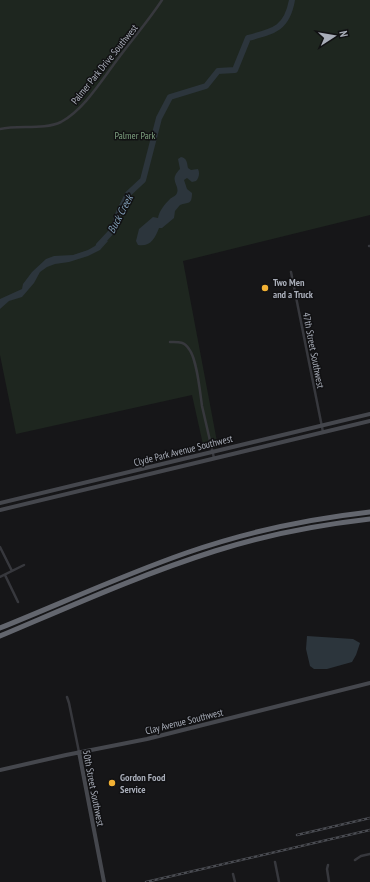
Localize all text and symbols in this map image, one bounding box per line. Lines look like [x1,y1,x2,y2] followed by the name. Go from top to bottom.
[314,16,354,56] north arrow
[68,21,141,107] street label: Palmer Park Drive Southwest
[336,30,351,38] text: N
[115,129,156,142] park label: Palmer Park
[104,191,137,236] water label: Buck Creek
[273,276,314,301] place label: Two Men and a Truck
[260,283,270,293] marker: Two Men and a Truck
[300,311,327,389] street label: 47th Street Southwest
[132,432,234,469] street label: Clyde Park Avenue Southwest
[144,705,225,737] street label: Clay Avenue Southwest
[80,749,107,827] street label: 50th Street Southwest
[120,771,166,796] place label: Gordon Food Service
[107,778,117,788] marker: Gordon Food Service

